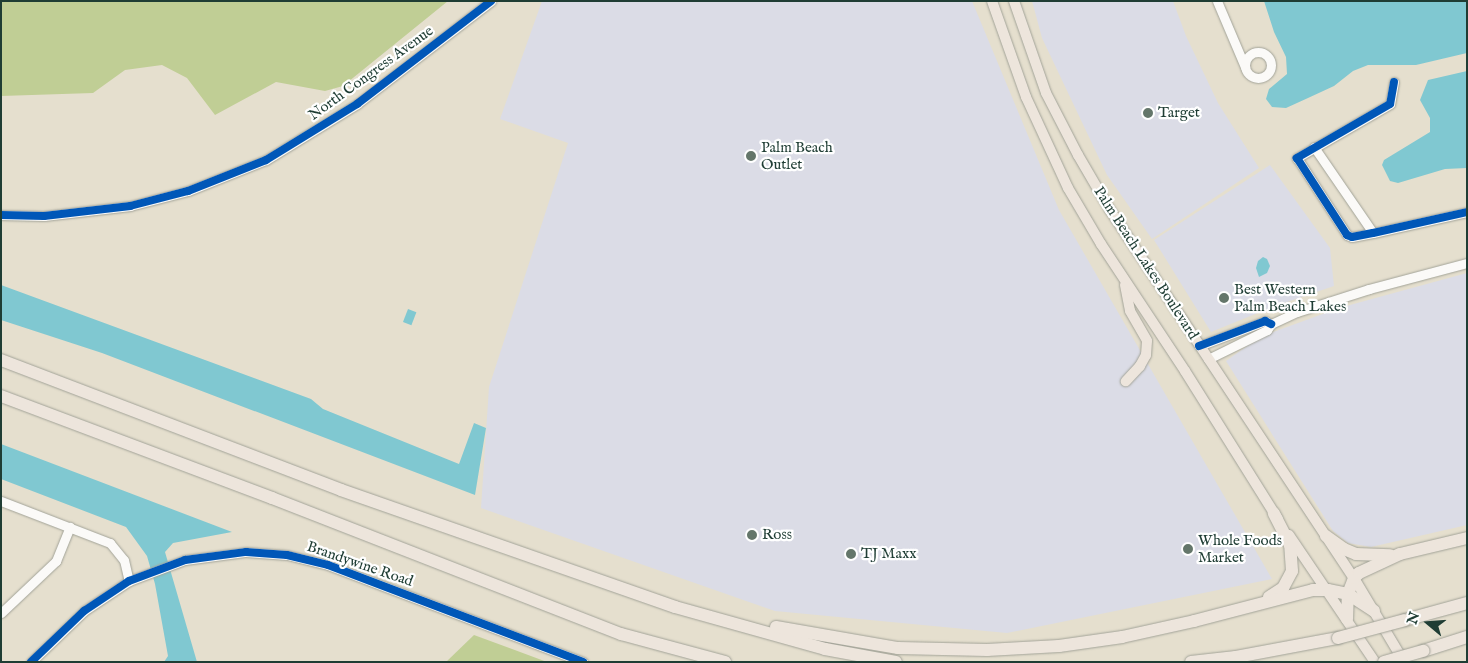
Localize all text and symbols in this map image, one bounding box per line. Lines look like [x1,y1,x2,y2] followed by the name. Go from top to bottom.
[305,22,437,124] street label: North Congress Avenue
[1158,104,1200,122] place label: Target
[1142,107,1154,119] marker: Target
[761,138,833,173] place label: Palm Beach Outlet
[745,150,757,162] marker: Palm Beach Outlet
[1090,183,1202,343] street label: Palm Beach Lakes Boulevard
[1234,280,1346,315] place label: Best Western Palm Beach Lakes
[1218,292,1230,304] marker: Best Western Palm Beach Lakes
[762,526,792,544] place label: Ross
[746,529,758,541] marker: Ross
[1198,531,1282,566] place label: Whole Foods Market
[305,537,415,591] street label: Brandywine Road
[1182,543,1194,555] marker: Whole Foods Market
[861,545,917,563] place label: TJ Maxx
[845,548,857,560] marker: TJ Maxx
[1403,598,1453,648] north arrow
[1403,610,1424,627] text: N

